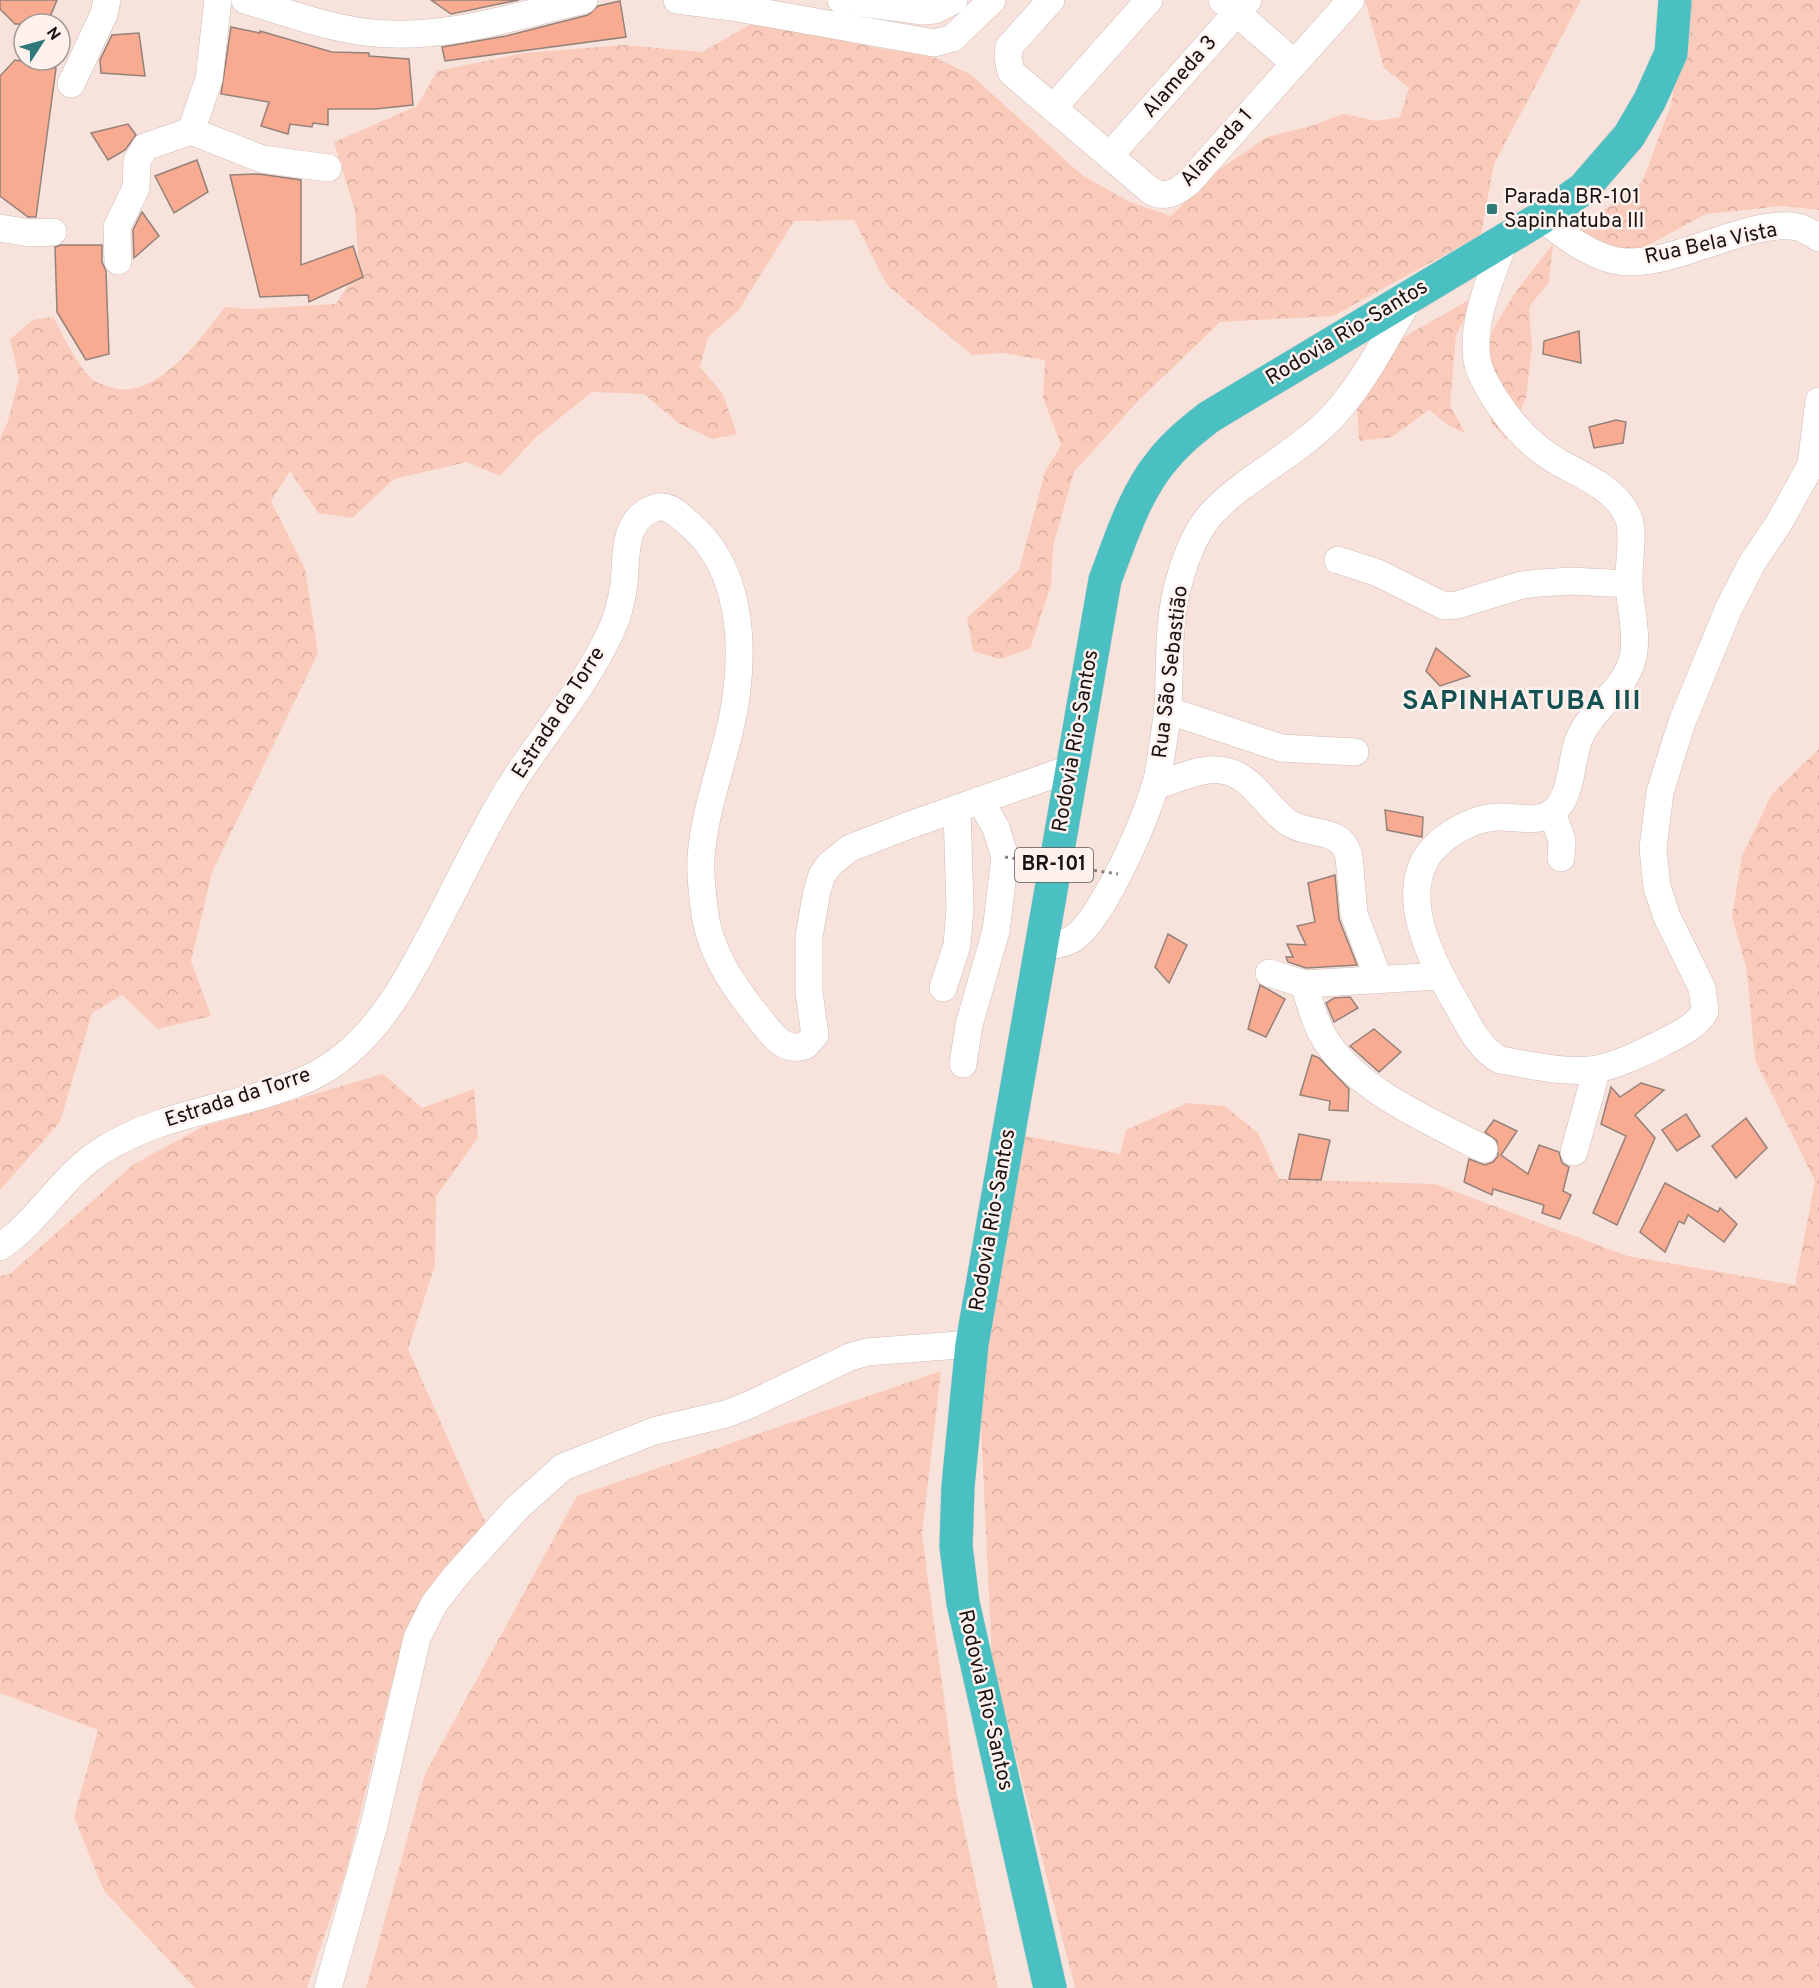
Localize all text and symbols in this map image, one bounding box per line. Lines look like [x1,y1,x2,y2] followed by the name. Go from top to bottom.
[12,12,72,72] north arrow
[41,24,64,45] text: N
[1137,30,1223,124] street label: Alameda 3
[1175,103,1259,193] street label: Alameda 1
[1504,184,1645,235] place label: Parada BR-101 Sapinhatuba III
[1485,202,1499,216] marker: Parada BR-101 Sapinhatuba III
[1642,217,1780,271] street label: Rua Bela Vista
[1261,274,1433,392] street label: Rodovia Rio-Santos
[1147,584,1195,760] street label: Rua São Sebastião
[506,642,612,784] street label: Estrada da Torre
[1047,648,1105,834] street label: Rodovia Rio-Santos
[1402,685,1642,719] district label: SAPINHATUBA III
[1015,848,1093,882] road number: BR-101
[162,1062,314,1134] street label: Estrada da Torre
[964,1127,1022,1313] street label: Rodovia Rio-Santos
[951,1607,1019,1793] street label: Rodovia Rio-Santos

